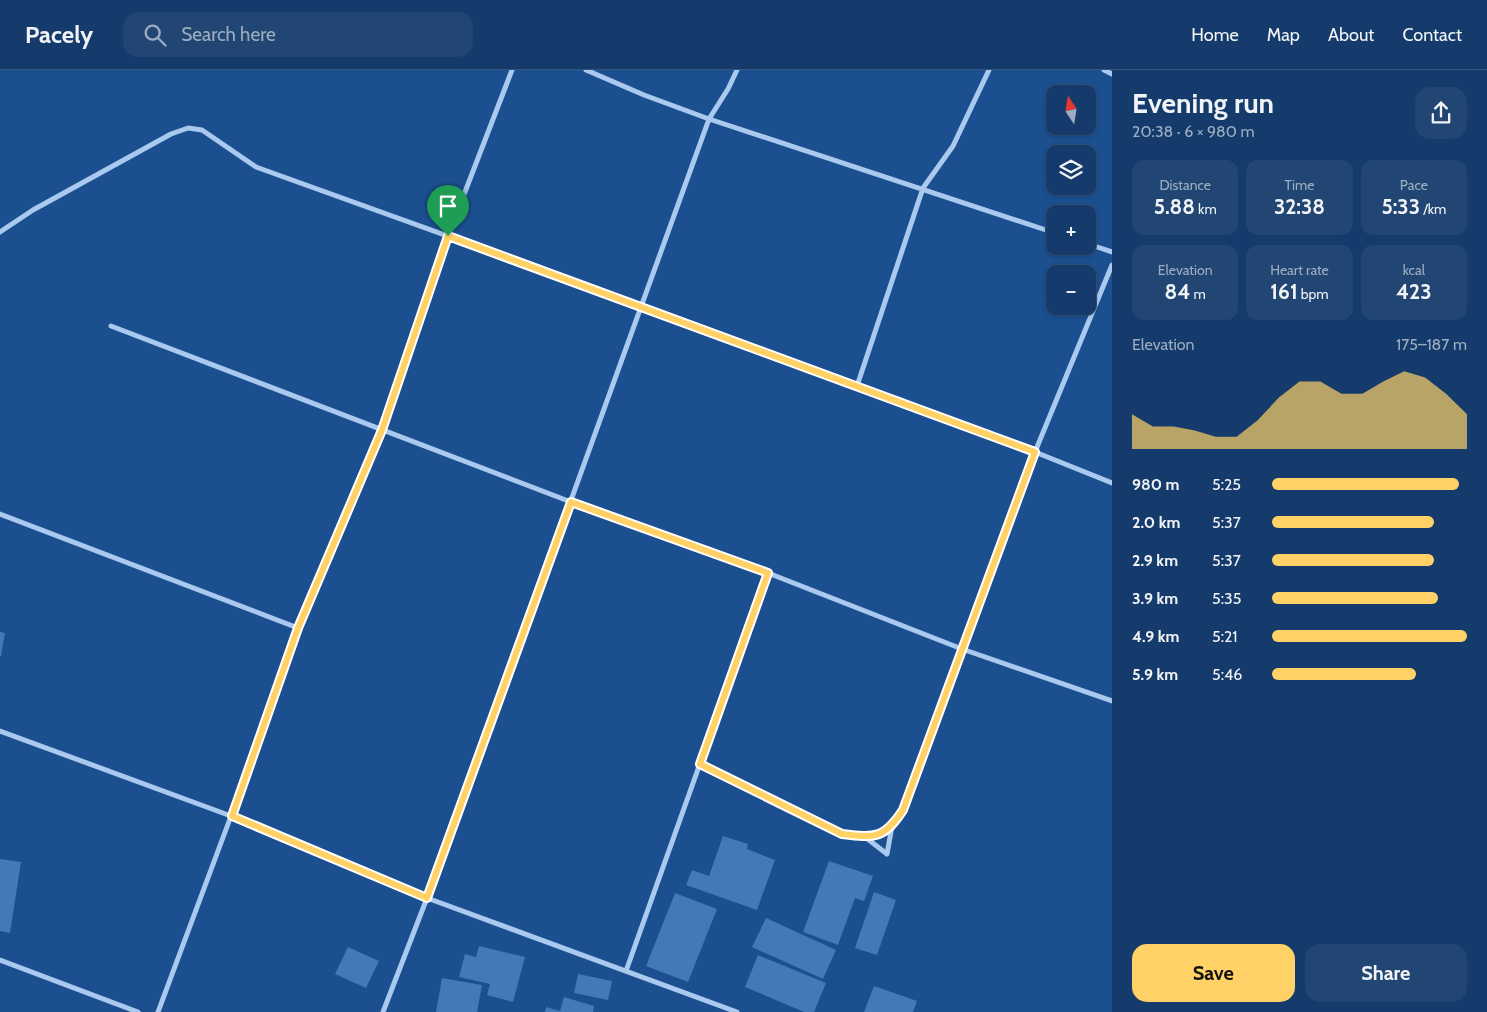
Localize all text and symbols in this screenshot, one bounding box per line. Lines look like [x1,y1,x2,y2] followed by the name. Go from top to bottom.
[123,12,473,57] search box
[25,20,93,49] text: Pacely
[141,21,169,49] icon: search
[181,23,276,46] text: Search here
[1191,24,1239,46] text: Home
[1267,24,1300,46] text: Map
[1328,24,1374,46] text: About
[1402,24,1462,46] text: Contact
[1046,85,1096,135] north arrow
[1046,85,1096,315] map controls
[1132,86,1274,120] text: Evening run
[1415,87,1467,139] button: share
[1132,122,1255,141] text: 20:38 · 6 × 980 m
[1046,145,1096,195] button: layers
[1159,176,1211,194] text: Distance
[1285,176,1314,194] text: Time
[1400,176,1428,194] text: Pace
[427,185,469,236] pin
[434,192,462,220] icon: arrive
[1154,194,1195,219] text: 5.88
[1274,194,1325,219] text: 32:38
[1381,194,1420,219] text: 5:33
[1195,200,1217,218] text: km
[1420,200,1446,218] text: /km
[1046,205,1096,255] button: +
[1158,261,1213,279] text: Elevation
[1270,261,1329,279] text: Heart rate
[1403,261,1425,279] text: kcal
[1046,265,1096,315] button: −
[1165,279,1190,304] text: 84
[1270,279,1298,304] text: 161
[1396,279,1432,304] text: 423
[1190,285,1206,303] text: m
[1298,285,1329,303] text: bpm
[1132,335,1195,354] text: Elevation
[1396,335,1467,354] text: 175–187 m
[1132,475,1179,494] text: 980 m
[1212,475,1241,494] text: 5:25
[1132,513,1180,532] text: 2.0 km
[1212,513,1241,532] text: 5:37
[1132,551,1178,570] text: 2.9 km
[1212,551,1241,570] text: 5:37
[1132,589,1178,608] text: 3.9 km
[1212,589,1241,608] text: 5:35
[1132,627,1180,646] text: 4.9 km
[1212,627,1238,646] text: 5:21
[1132,665,1178,684] text: 5.9 km
[1212,665,1242,684] text: 5:46
[1132,944,1295,1002] button: Save
[1305,944,1467,1002] button: Share

